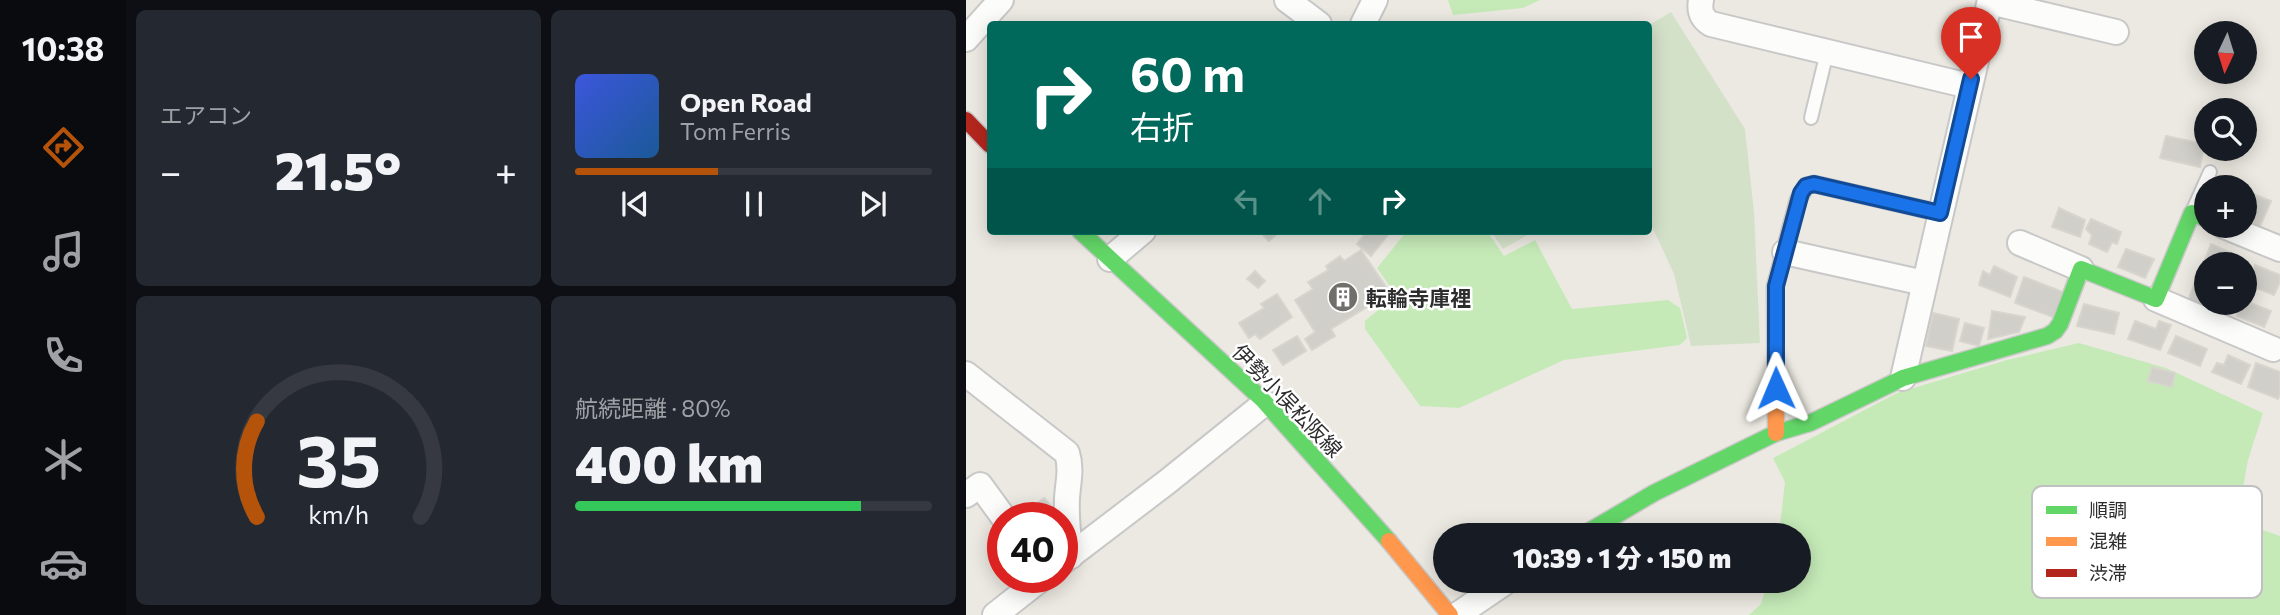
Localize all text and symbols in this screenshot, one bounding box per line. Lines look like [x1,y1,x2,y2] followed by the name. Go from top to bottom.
[1941,7,2001,79] pin
[1952,18,1990,56] icon: arrive
[2194,21,2258,84] north arrow
[2194,21,2257,315] map controls
[22,28,104,68] text: 10:38
[1130,42,1245,102] text: 60 m
[1015,49,1106,140] icon: right
[680,86,812,117] text: Open Road
[2194,98,2257,161] button: search
[160,101,252,129] text: エアコン
[1130,106,1194,146] text: 右折
[680,117,791,145] text: Tom Ferris
[39,123,88,172] icon: directions
[275,137,401,201] text: 21.5°
[160,147,182,194] text: −
[495,147,517,194] text: +
[2194,175,2257,238] button: +
[1228,182,1266,220] icon: left
[1301,182,1339,220] icon: ahead
[1374,182,1412,220] icon: right
[616,185,654,223] icon: previous
[735,185,773,223] icon: pause
[854,185,892,223] icon: next
[39,227,88,276] icon: music
[2194,252,2257,315] button: −
[1326,280,1360,314] building icon: 転輪寺庫裡
[1366,285,1471,310] place label: 転輪寺庫裡
[39,331,88,380] icon: phone
[1228,338,1348,462] street label: 伊勢小俣松阪線
[1739,351,1813,425] position arrow
[575,394,730,422] text: 航続距離 · 80%
[296,413,381,502] text: 35
[575,430,763,494] text: 400 km
[39,435,88,484] icon: climate
[2032,486,2262,598] legend
[308,498,369,528] text: km/h
[2089,498,2127,521] text: 順調
[987,502,1078,593] speed limit sign: 40
[2089,529,2127,552] text: 混雑
[39,539,88,588] icon: car
[1513,542,1731,573] text: 10:39 · 1 分 · 150 m
[2089,561,2127,584] text: 渋滞

